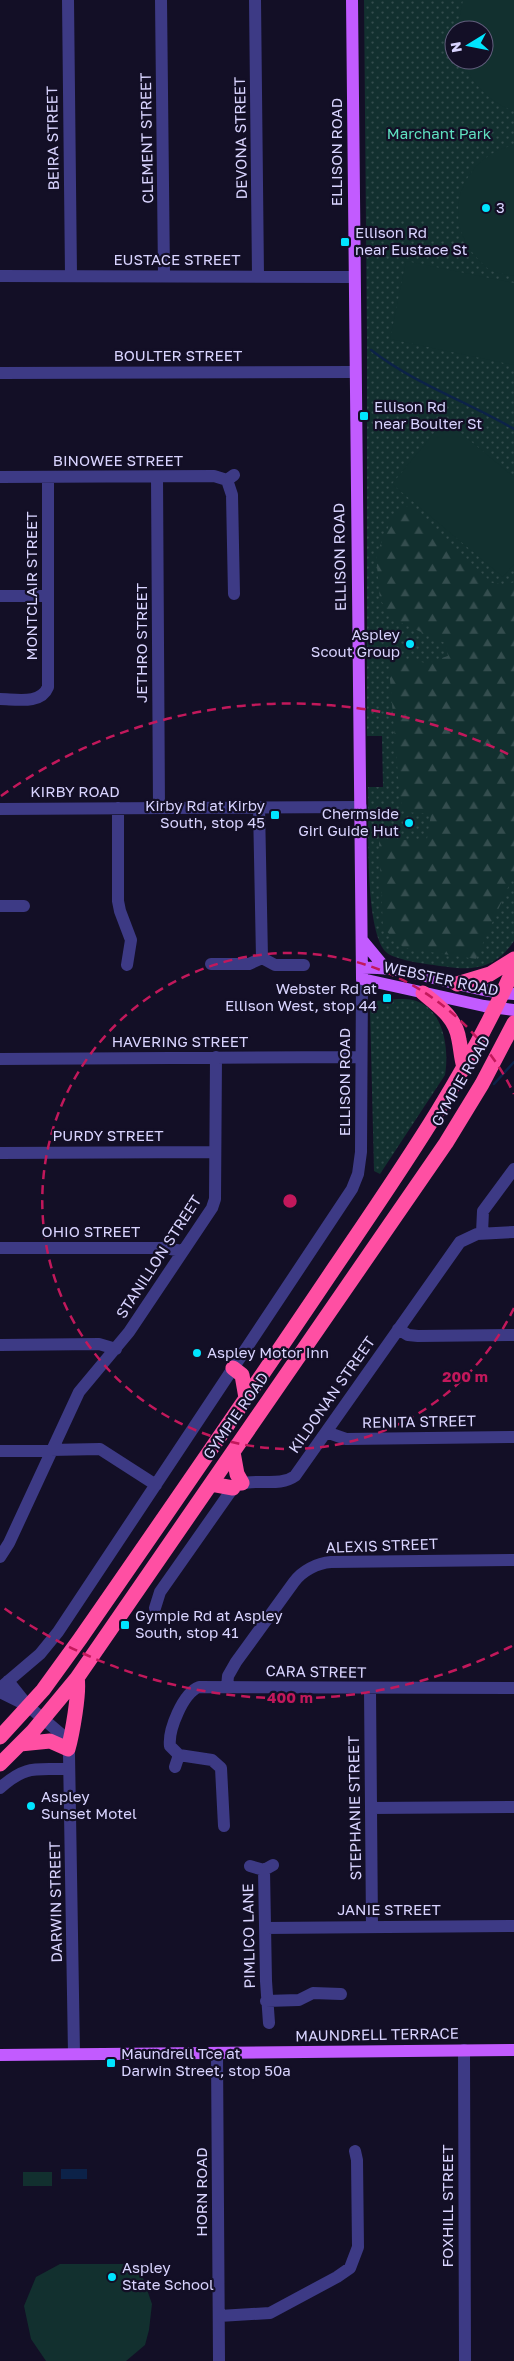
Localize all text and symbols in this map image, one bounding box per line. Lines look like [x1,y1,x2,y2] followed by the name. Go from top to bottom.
[444,20,494,70] north arrow
[446,41,465,54] text: N
[136,72,156,204] street label: CLEMENT STREET
[230,77,250,199] street label: DEVONA STREET
[42,86,62,190] street label: BEIRA STREET
[327,98,345,206] street label: ELLISON ROAD
[387,124,492,142] park label: Marchant Park
[496,198,505,216] place label: 3
[480,202,492,214] marker: 3
[355,223,468,258] place label: Ellison Rd near Eustace St
[339,236,351,248] marker: Ellison Rd near Eustace St
[113,250,241,268] street label: EUSTACE STREET
[114,346,242,364] street label: BOULTER STREET
[374,397,482,432] place label: Ellison Rd near Boulter St
[358,410,370,422] marker: Ellison Rd near Boulter St
[53,451,183,469] street label: BINOWEE STREET
[329,503,349,611] street label: ELLISON ROAD
[22,511,40,661] street label: MONTCLAIR STREET
[132,583,150,703] street label: JETHRO STREET
[311,625,401,660] place label: Aspley Scout Group
[404,638,416,650] marker: Aspley Scout Group
[30,782,120,800] street label: KIRBY ROAD
[145,796,266,831] place label: Kirby Rd at Kirby South, stop 45
[298,804,399,839] place label: Chermside Girl Guide Hut
[269,809,281,821] marker: Kirby Rd at Kirby South, stop 45
[403,817,415,829] marker: Chermside Girl Guide Hut
[382,957,500,999] street label: WEBSTER ROAD
[225,979,377,1014] place label: Webster Rd at Ellison West, stop 44
[381,992,393,1004] marker: Webster Rd at Ellison West, stop 44
[335,1028,353,1136] street label: ELLISON ROAD
[112,1032,248,1050] street label: HAVERING STREET
[427,1032,493,1129] street label: GYMPIE ROAD
[52,1126,164,1144] street label: PURDY STREET
[112,1192,205,1321] street label: STANILLON STREET
[281,1192,299,1210] centre of rings
[42,1222,140,1240] street label: OHIO STREET
[284,1333,378,1456] street label: KILDONAN STREET
[207,1343,329,1361] place label: Aspley Motor Inn
[191,1347,203,1359] marker: Aspley Motor Inn
[442,1367,488,1385] text: 200 m
[199,1369,272,1462] street label: GYMPIE ROAD
[362,1411,476,1431] street label: RENITA STREET
[325,1534,438,1556] street label: ALEXIS STREET
[135,1606,283,1641] place label: Gympie Rd at Aspley South, stop 41
[119,1619,131,1631] marker: Gympie Rd at Aspley South, stop 41
[266,1661,366,1681] street label: CARA STREET
[267,1688,313,1706] text: 400 m
[344,1735,364,1881] street label: STEPHANIE STREET
[41,1787,137,1822] place label: Aspley Sunset Motel
[25,1800,37,1812] marker: Aspley Sunset Motel
[45,1841,65,1963] street label: DARWIN STREET
[238,1883,258,1989] street label: PIMLICO LANE
[337,1900,441,1918] street label: JANIE STREET
[295,2024,459,2044] street label: MAUNDRELL TERRACE
[121,2044,291,2079] place label: Maundrell Tce at Darwin Street, stop 50a
[105,2057,117,2069] marker: Maundrell Tce at Darwin Street, stop 50a
[438,2144,456,2268] street label: FOXHILL STREET
[192,2147,210,2237] street label: HORN ROAD
[122,2258,214,2293] place label: Aspley State School
[106,2271,118,2283] marker: Aspley State School

